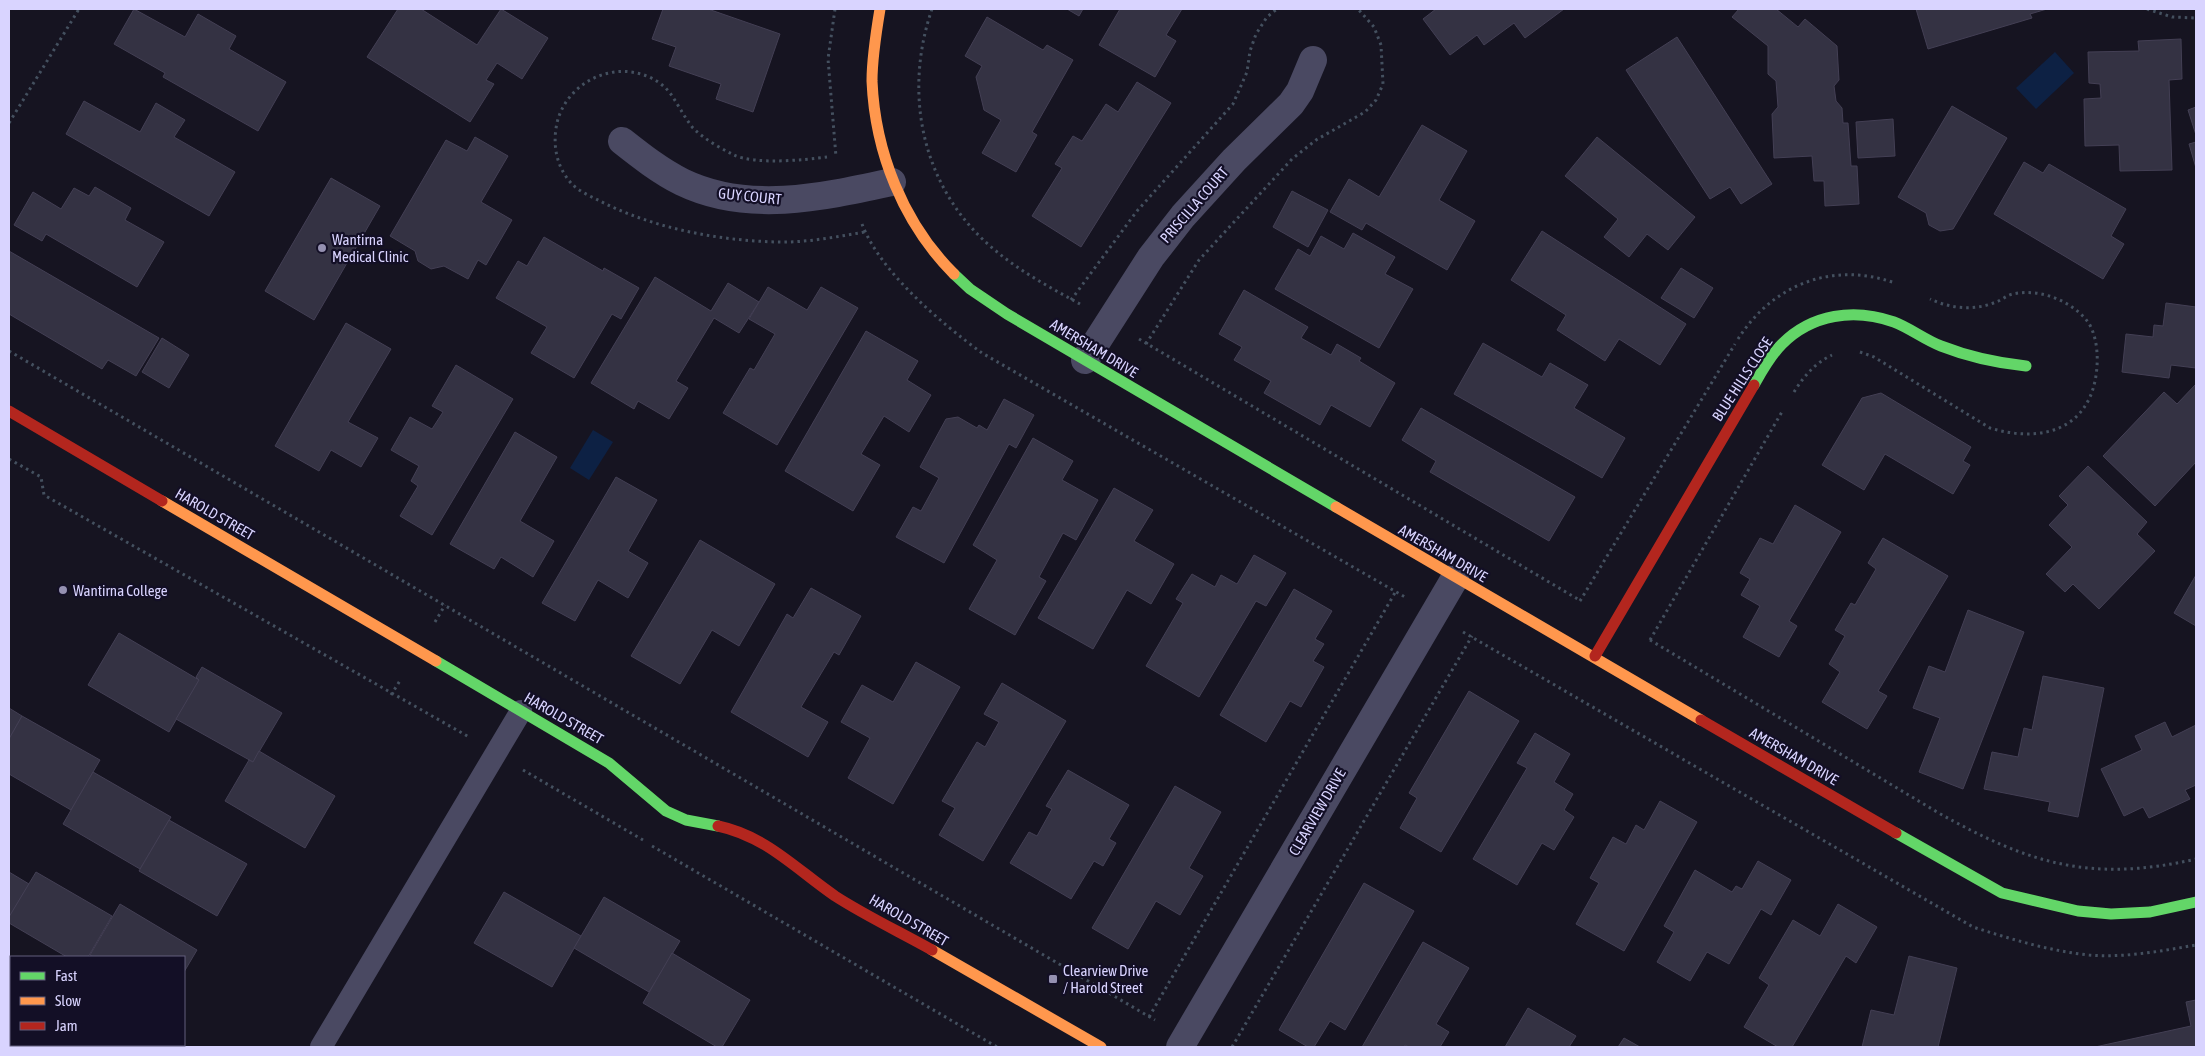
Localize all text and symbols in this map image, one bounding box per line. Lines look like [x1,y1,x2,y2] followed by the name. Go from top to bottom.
[1157,163,1232,246] street label: PRISCILLA COURT
[717,184,783,208] street label: GUY COURT
[332,231,409,265] place label: Wantirna Medical Clinic
[316,242,328,254] marker: Wantirna Medical Clinic
[1047,315,1141,381] street label: AMERSHAM DRIVE
[1709,333,1776,424] street label: BLUE HILLS CLOSE
[173,485,258,544] street label: HAROLD STREET
[1396,521,1491,585] street label: AMERSHAM DRIVE
[73,582,168,599] place label: Wantirna College
[57,584,69,596] marker: Wantirna College
[522,689,607,748] street label: HAROLD STREET
[1747,724,1842,788] street label: AMERSHAM DRIVE
[1285,765,1349,859] street label: CLEARVIEW DRIVE
[867,891,952,950] street label: HAROLD STREET
[10,956,185,1046] legend
[1063,962,1148,996] place label: Clearview Drive / Harold Street
[55,967,77,984] text: Fast
[1047,973,1059,985] marker: Clearview Drive / Harold Street
[55,992,81,1009] text: Slow
[55,1017,78,1034] text: Jam

